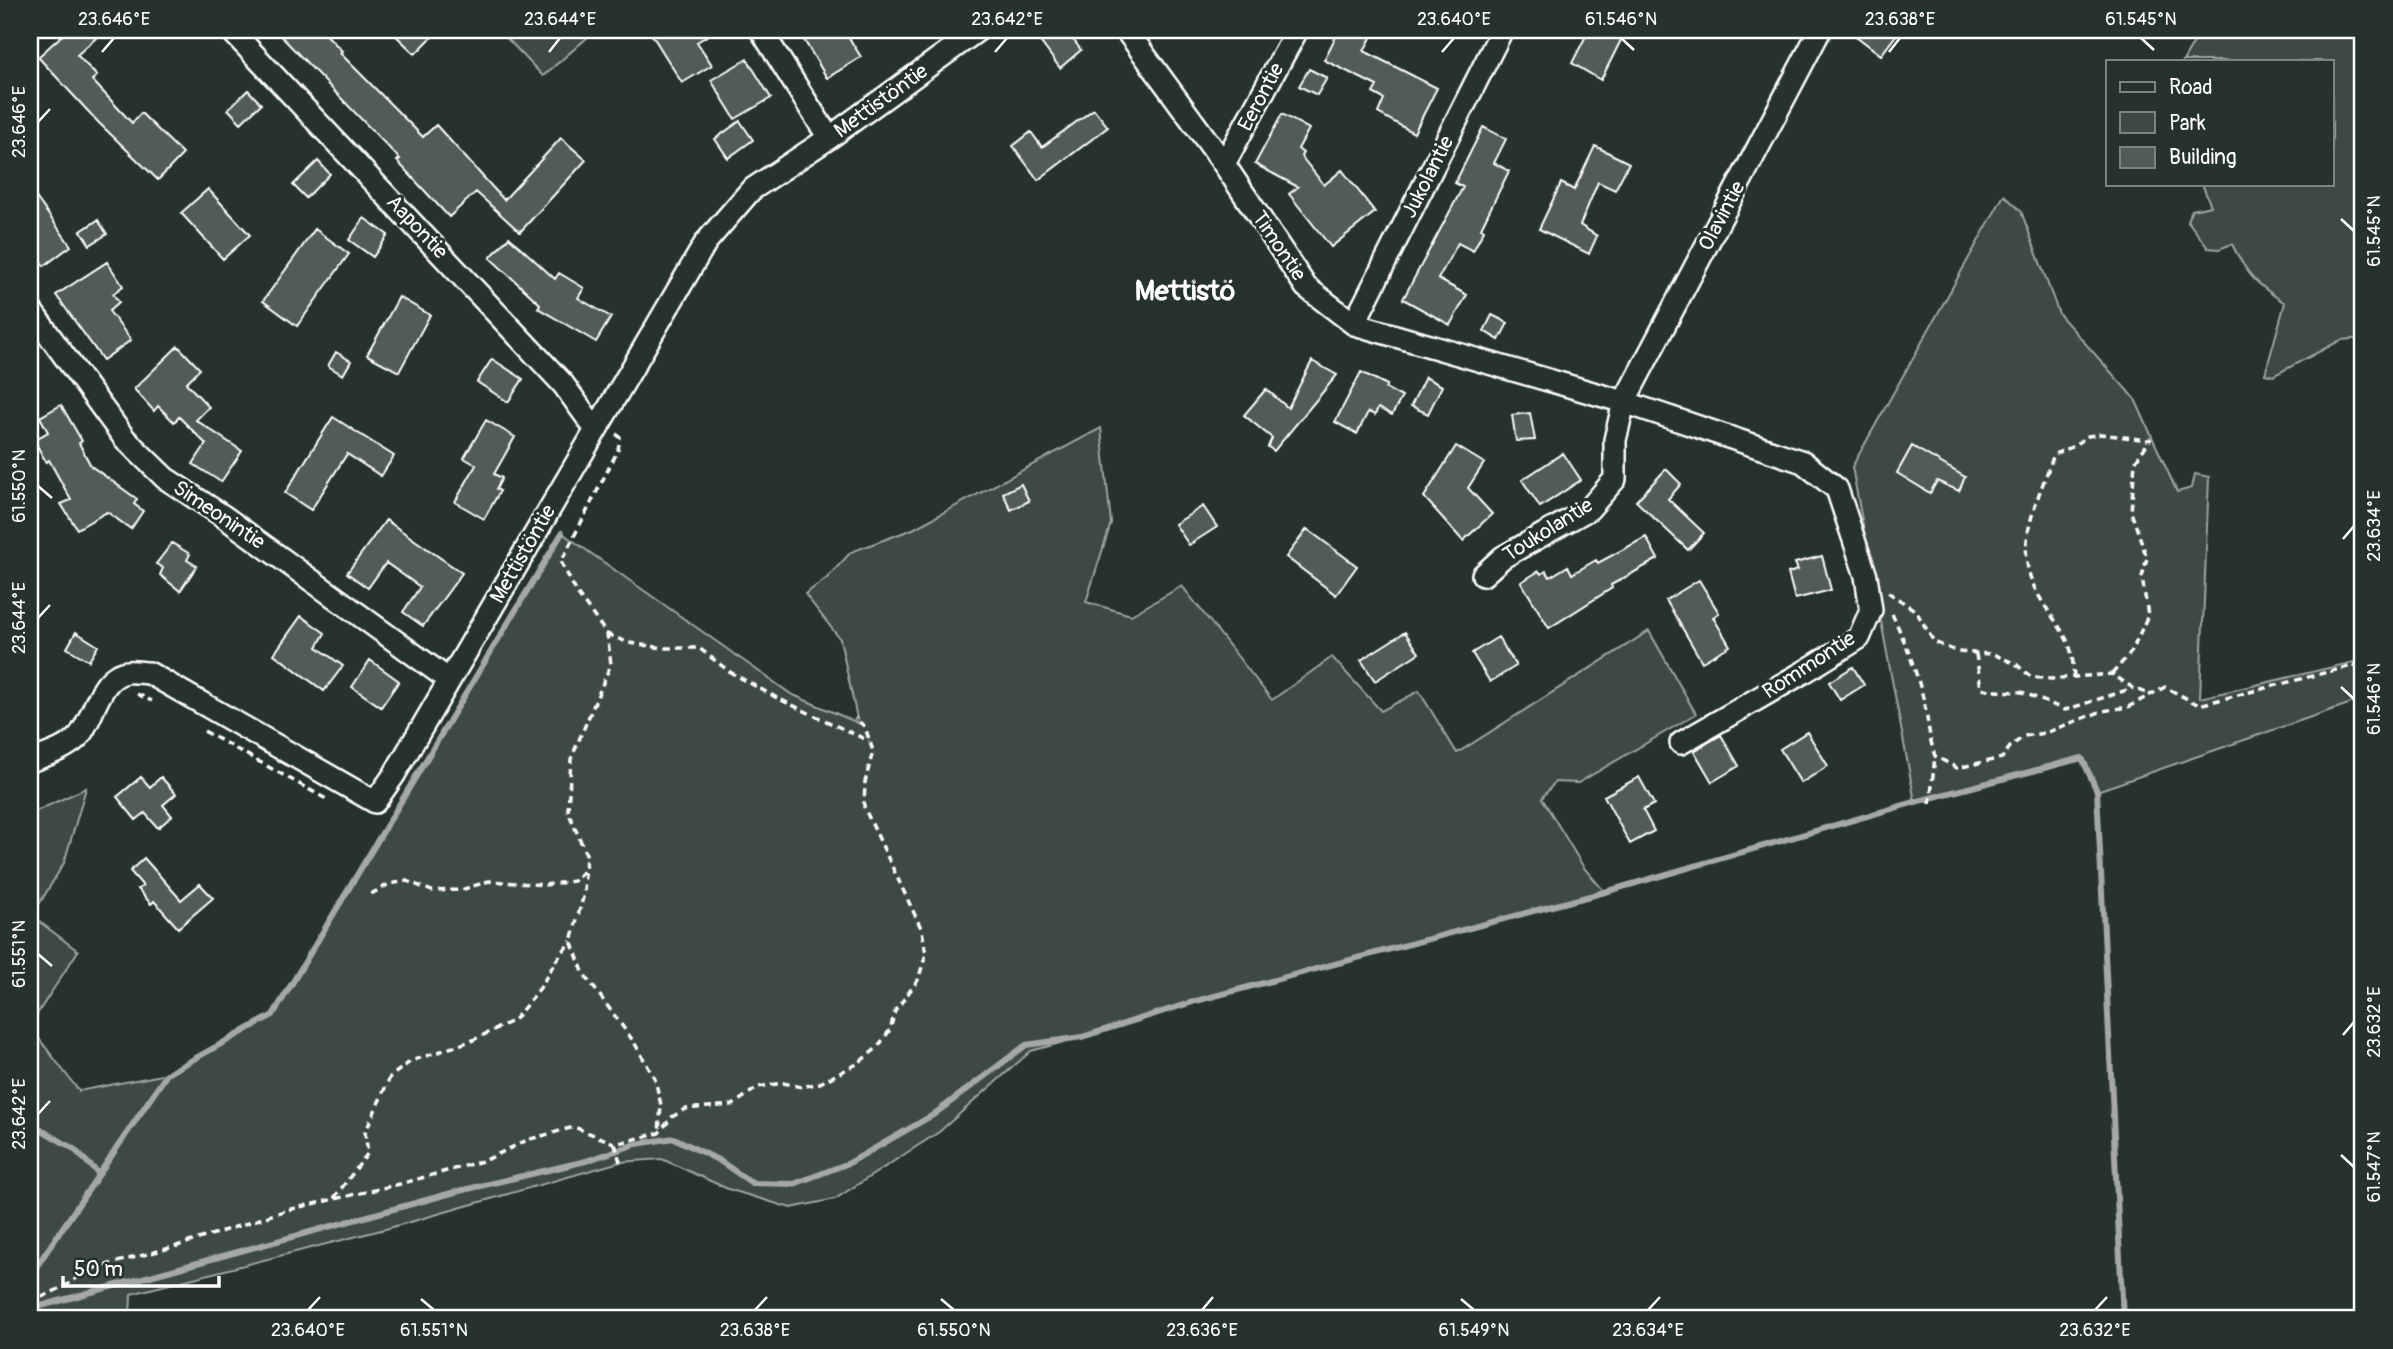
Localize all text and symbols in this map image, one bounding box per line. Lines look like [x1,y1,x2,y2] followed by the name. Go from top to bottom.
[78,8,150,31] text: 23.646°E
[524,8,596,31] text: 23.644°E
[971,8,1043,31] text: 23.642°E
[1417,8,1491,31] text: 23.640°E
[1585,8,1657,31] text: 61.546°N
[1865,8,1935,31] text: 23.638°E
[2105,8,2177,31] text: 61.545°N
[829,57,934,144] street label: Mettistöntie
[1232,58,1291,136] street label: Eerontie
[2106,60,2334,186] legend
[2169,74,2213,101] text: Road
[8,86,31,158] text: 23.646°E
[2169,110,2206,137] text: Park
[1396,131,1461,223] street label: Jukolantie
[2169,144,2236,171] text: Building
[1692,176,1752,256] street label: Olavintie
[380,189,454,265] street label: Aapontie
[2363,195,2386,267] text: 61.545°N
[1246,206,1313,287] street label: Timontie
[1135,274,1235,309] district label: Mettistö
[8,449,31,523] text: 61.550°N
[168,474,271,556] street label: Simeonintie
[2363,490,2386,562] text: 23.634°E
[1498,491,1599,568] street label: Toukolantie
[484,499,562,608] street label: Mettistöntie
[8,582,31,654] text: 23.644°E
[1757,625,1861,705] street label: Rommontie
[2363,663,2386,735] text: 61.546°N
[8,920,31,988] text: 61.551°N
[2363,986,2386,1058] text: 23.632°E
[8,1078,31,1150] text: 23.642°E
[2363,1131,2386,1203] text: 61.547°N
[63,1244,219,1288] scale bar
[74,1256,123,1283] text: 50 m
[271,1319,345,1342] text: 23.640°E
[400,1319,468,1342] text: 61.551°N
[720,1319,790,1342] text: 23.638°E
[917,1319,991,1342] text: 61.550°N
[1166,1319,1238,1342] text: 23.636°E
[1439,1319,1509,1342] text: 61.549°N
[1612,1319,1684,1342] text: 23.634°E
[2059,1319,2131,1342] text: 23.632°E

